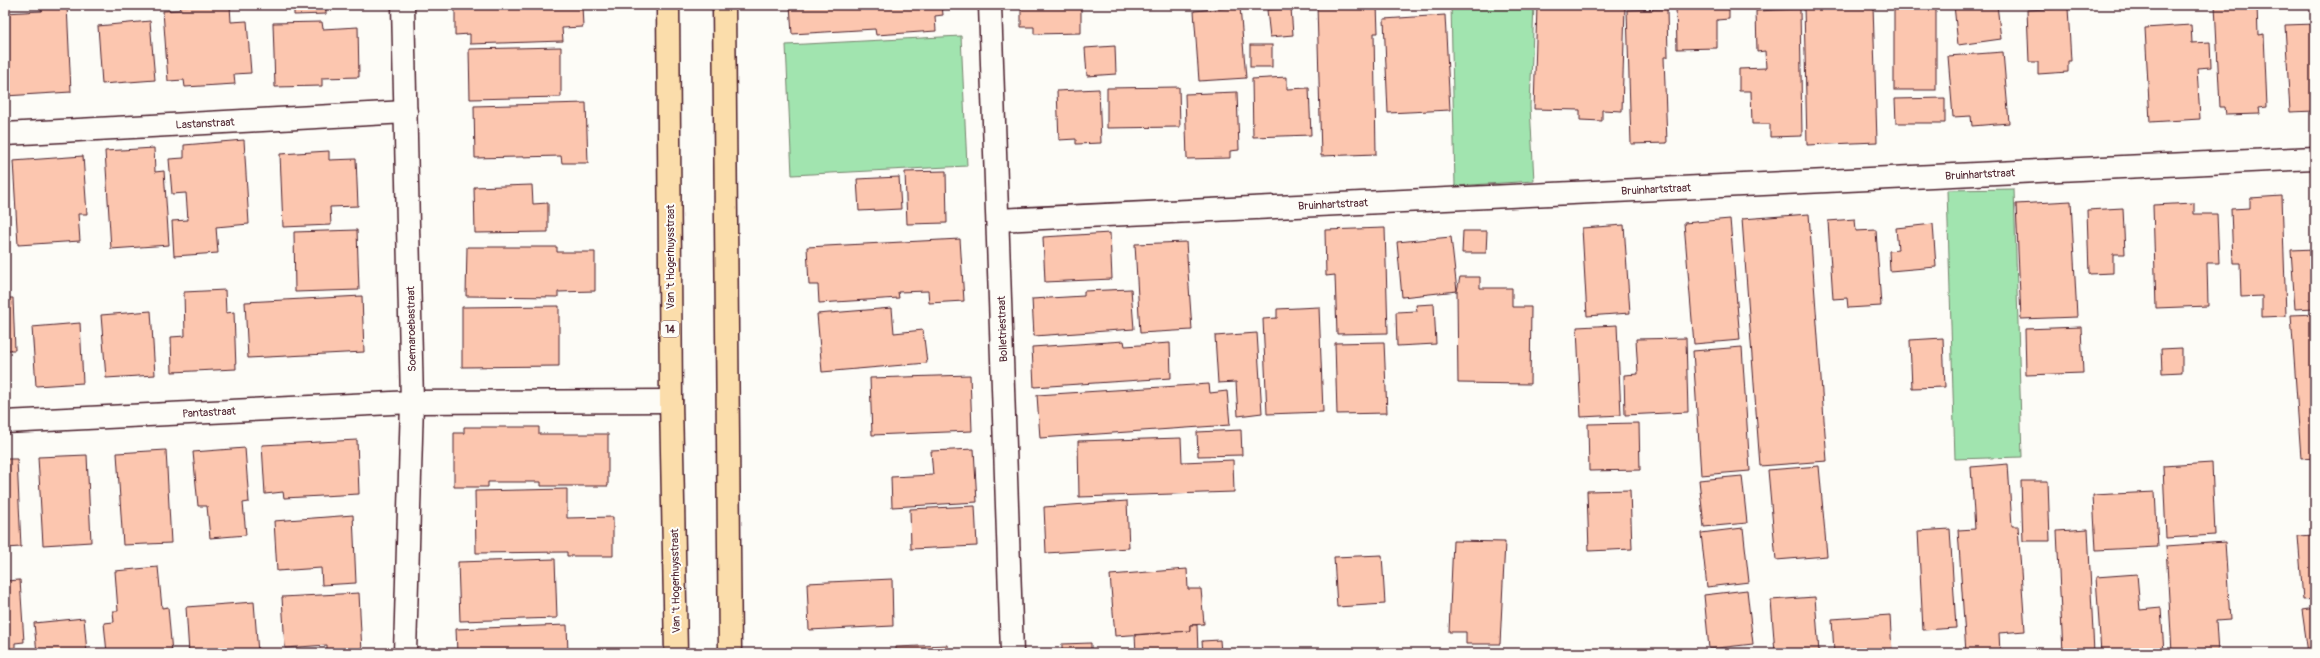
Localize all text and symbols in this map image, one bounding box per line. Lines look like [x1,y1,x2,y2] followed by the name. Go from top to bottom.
[175,115,235,132] street label: Lastanstraat
[1945,166,2016,183] street label: Bruinhartstraat
[1621,181,1692,198] street label: Bruinhartstraat
[1298,196,1369,213] street label: Bruinhartstraat
[664,204,677,309] street label: Van 't Hogerhuysstraat
[404,285,419,372] street label: Soemaroebastraat
[995,295,1010,362] street label: Bolletriestraat
[661,321,679,337] road number: 14
[182,405,237,420] street label: Pantastraat
[668,528,683,633] street label: Van 't Hogerhuysstraat

